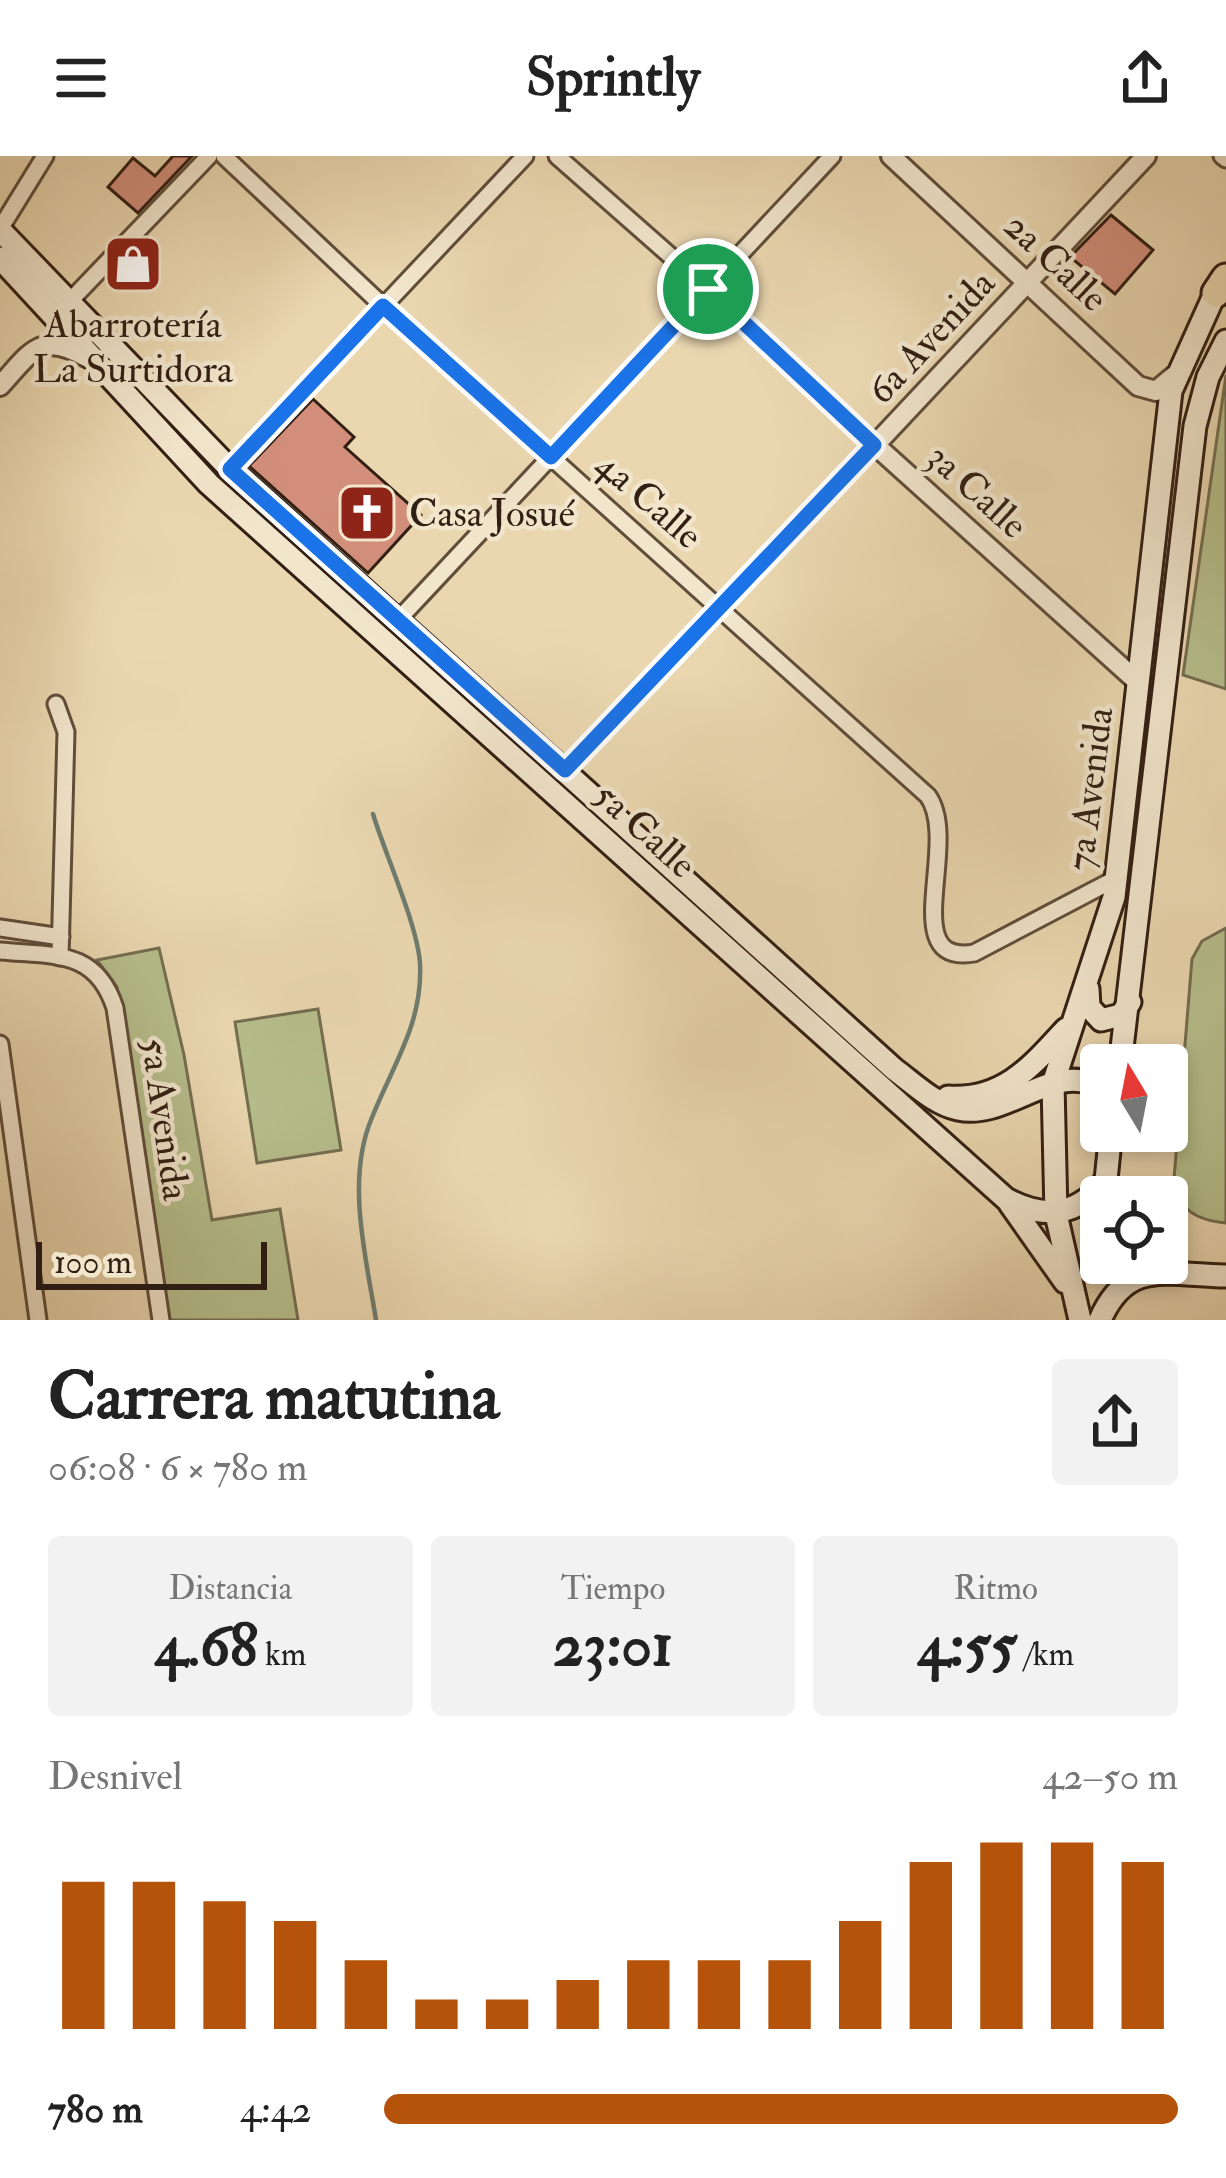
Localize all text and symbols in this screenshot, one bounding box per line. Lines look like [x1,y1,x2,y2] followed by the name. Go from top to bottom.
[526,44,700,112] text: Sprintly
[48,45,114,111] icon: menu
[1112,45,1178,111] icon: share
[994,202,1118,322] street label: 2a Calle
[102,233,164,295] shop icon: Abarrotería La Surtidora
[657,238,759,340] pin
[675,256,741,322] icon: arrive
[856,259,1006,414] street label: 6a Avenida
[33,300,234,394] place label: Abarrotería La Surtidora
[916,433,1038,549] street label: 3a Calle
[585,440,713,560] street label: 4a Calle
[336,482,398,544] church icon: Casa Josué
[409,489,575,538] place label: Casa Josué
[1056,704,1124,874] street label: 7a Avenida
[583,771,707,889] street label: 5a Calle
[129,1035,201,1204] street label: 5a Avenida
[1080,1044,1188,1152] north arrow
[1080,1044,1188,1284] map controls
[1080,1176,1188,1284] button: locate
[36,1236,267,1289] scale bar
[54,1242,132,1283] text: 100 m
[48,1356,499,1439] text: Carrera matutina
[1052,1359,1178,1485] button: share
[48,1443,308,1492] text: 06:08 · 6 × 780 m
[168,1568,292,1609] text: Distancia
[561,1568,665,1609] text: Tiempo
[954,1568,1038,1609] text: Ritmo
[154,1609,258,1684] text: 4.68
[553,1609,673,1684] text: 23:01
[917,1609,1017,1684] text: 4:55
[258,1634,306,1675] text: km
[1017,1634,1074,1675] text: /km
[48,1752,183,1801] text: Desnivel
[1042,1752,1178,1801] text: 42–50 m
[48,2085,143,2134] text: 780 m
[240,2085,311,2134] text: 4:42

